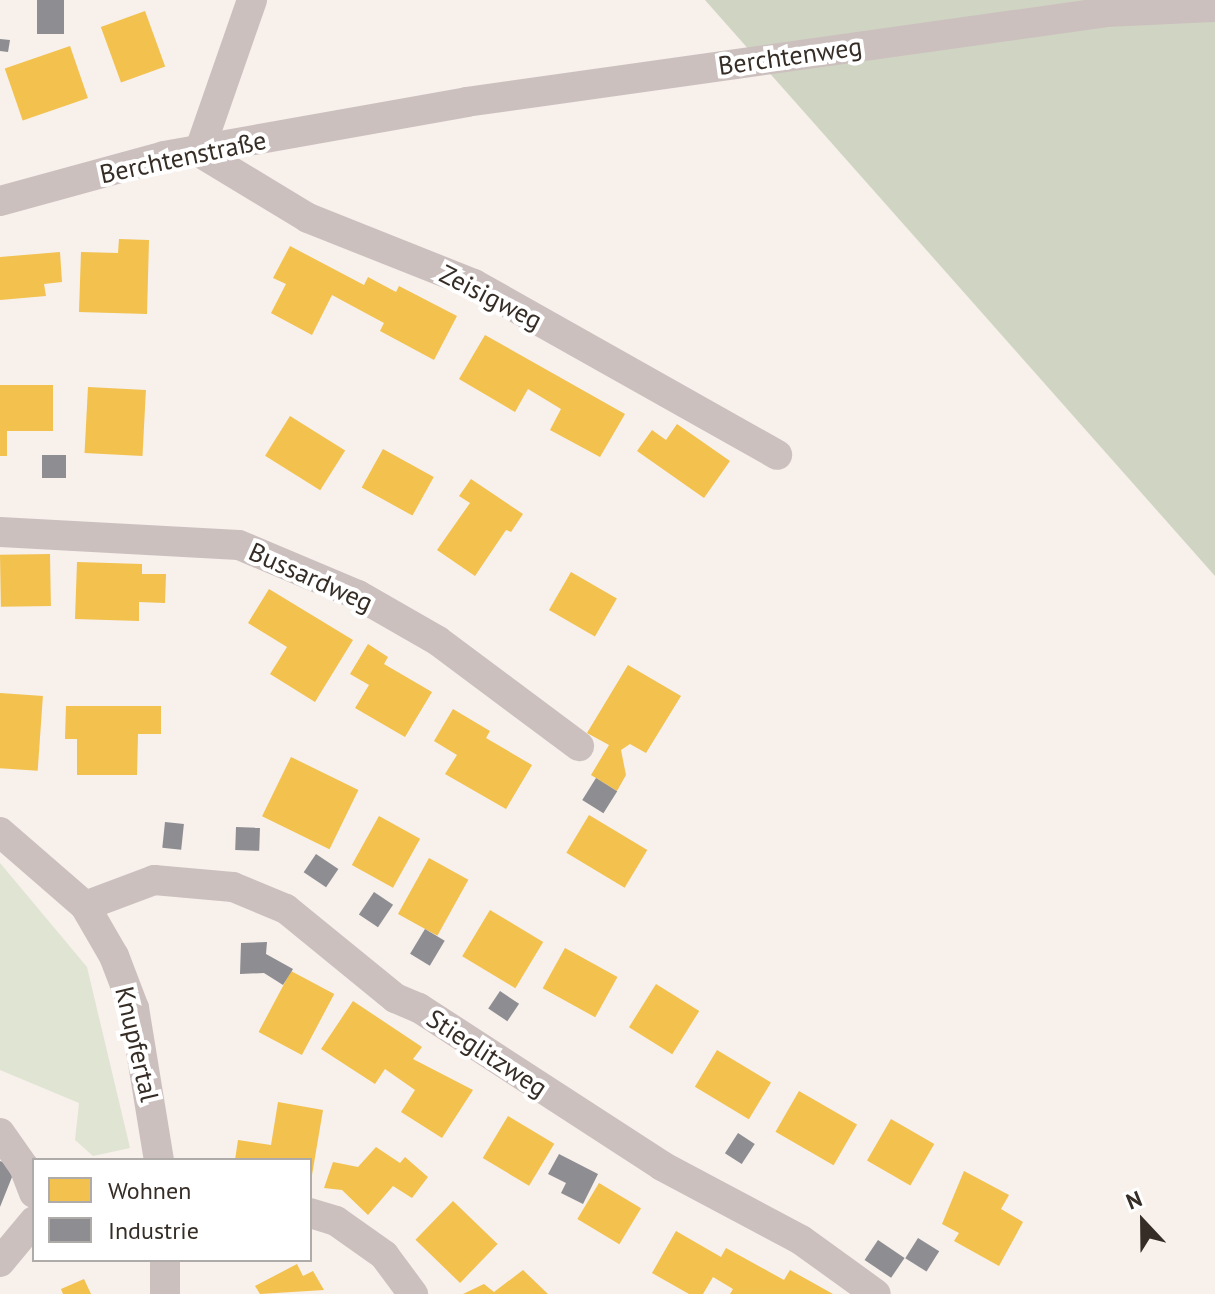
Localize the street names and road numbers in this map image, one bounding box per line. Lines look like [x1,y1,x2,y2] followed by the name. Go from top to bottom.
[716,30,864,82] street label: Berchtenweg
[97,124,269,190] street label: Berchtenstraße
[435,258,547,336] street label: Zeisigweg
[244,536,378,618] street label: Bussardweg
[109,983,165,1105] street label: Knupfertal
[421,1003,553,1103] street label: Stieglitzweg

